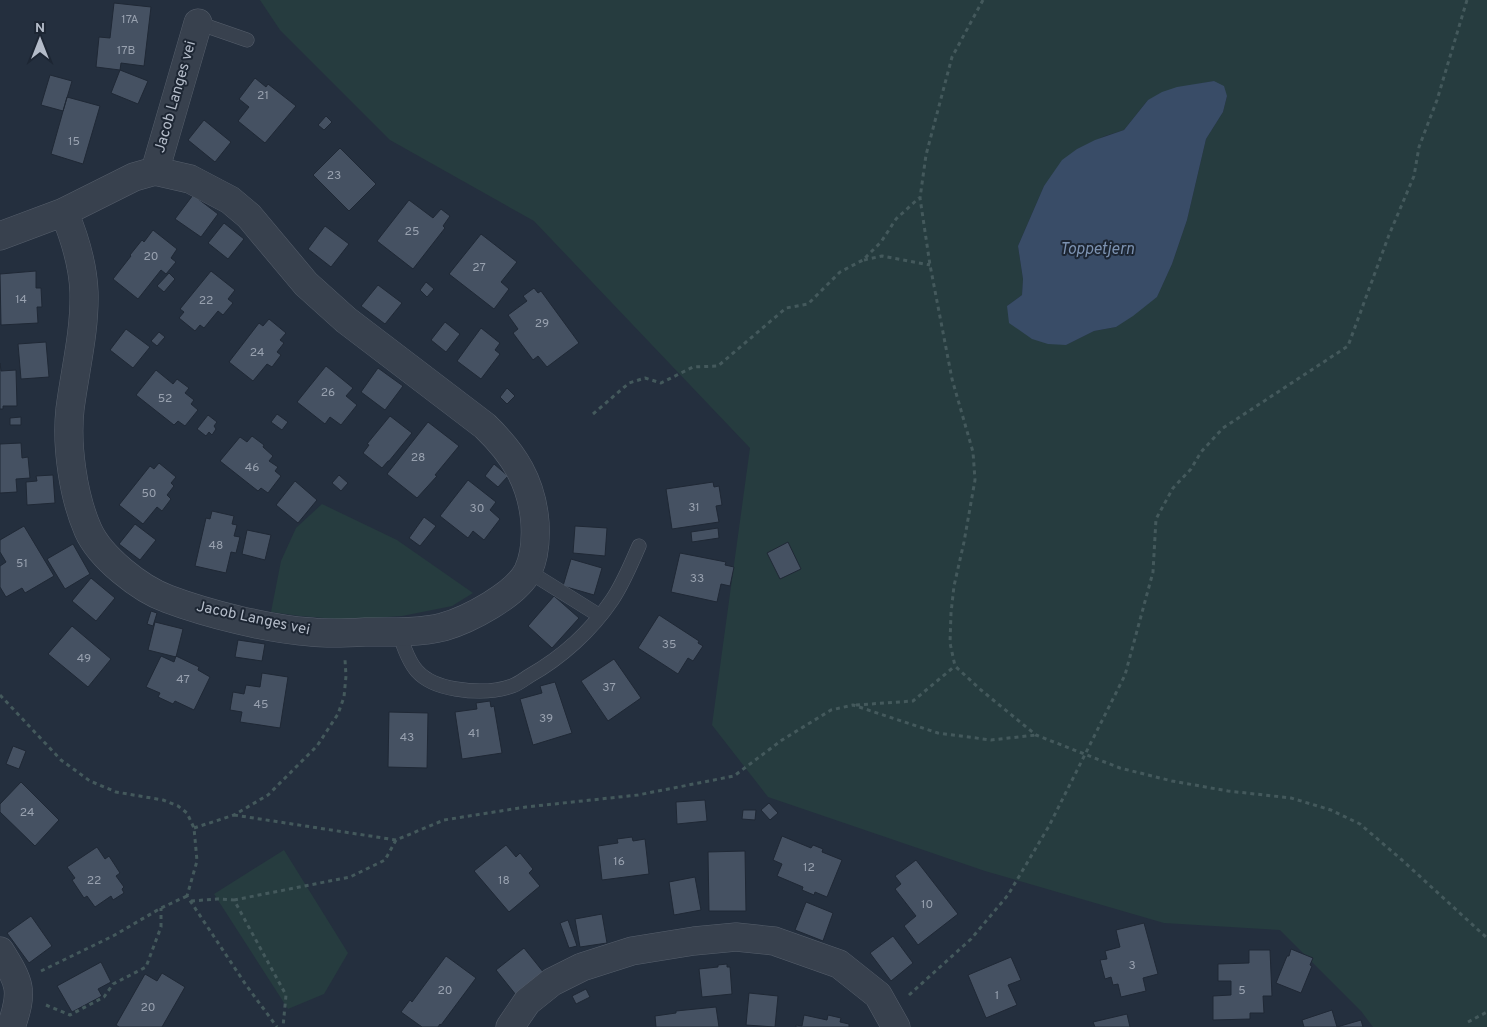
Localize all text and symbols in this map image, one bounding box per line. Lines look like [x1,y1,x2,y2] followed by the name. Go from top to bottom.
[121,12,139,28] house number: 17A
[15,15,65,65] north arrow
[35,20,45,37] text: N
[151,39,201,155] street label: Jacob Langes vei
[117,43,135,59] house number: 17B
[257,88,269,104] house number: 21
[68,134,80,150] house number: 15
[327,168,341,184] house number: 23
[405,224,419,240] house number: 25
[1060,240,1134,260] water label: Toppetjern
[143,249,159,265] house number: 20
[472,260,486,276] house number: 27
[15,292,27,308] house number: 14
[199,293,213,309] house number: 22
[535,316,549,332] house number: 29
[250,345,264,361] house number: 24
[321,385,335,401] house number: 26
[158,391,172,407] house number: 52
[411,450,425,466] house number: 28
[245,460,259,476] house number: 46
[141,486,157,502] house number: 50
[688,500,700,516] house number: 31
[470,501,484,517] house number: 30
[209,538,223,554] house number: 48
[16,556,28,572] house number: 51
[690,571,704,587] house number: 33
[194,598,312,640] street label: Jacob Langes vei
[662,637,676,653] house number: 35
[77,651,91,667] house number: 49
[176,672,190,688] house number: 47
[602,680,616,696] house number: 37
[254,697,268,713] house number: 45
[539,711,553,727] house number: 39
[468,726,480,742] house number: 41
[400,730,414,746] house number: 43
[20,805,34,821] house number: 24
[613,854,625,870] house number: 16
[803,860,815,876] house number: 12
[87,873,101,889] house number: 22
[498,873,510,889] house number: 18
[921,897,933,913] house number: 10
[1128,958,1136,974] house number: 3
[437,983,453,999] house number: 20
[1238,983,1246,999] house number: 5
[995,988,999,1004] house number: 1
[140,1000,156,1016] house number: 20

